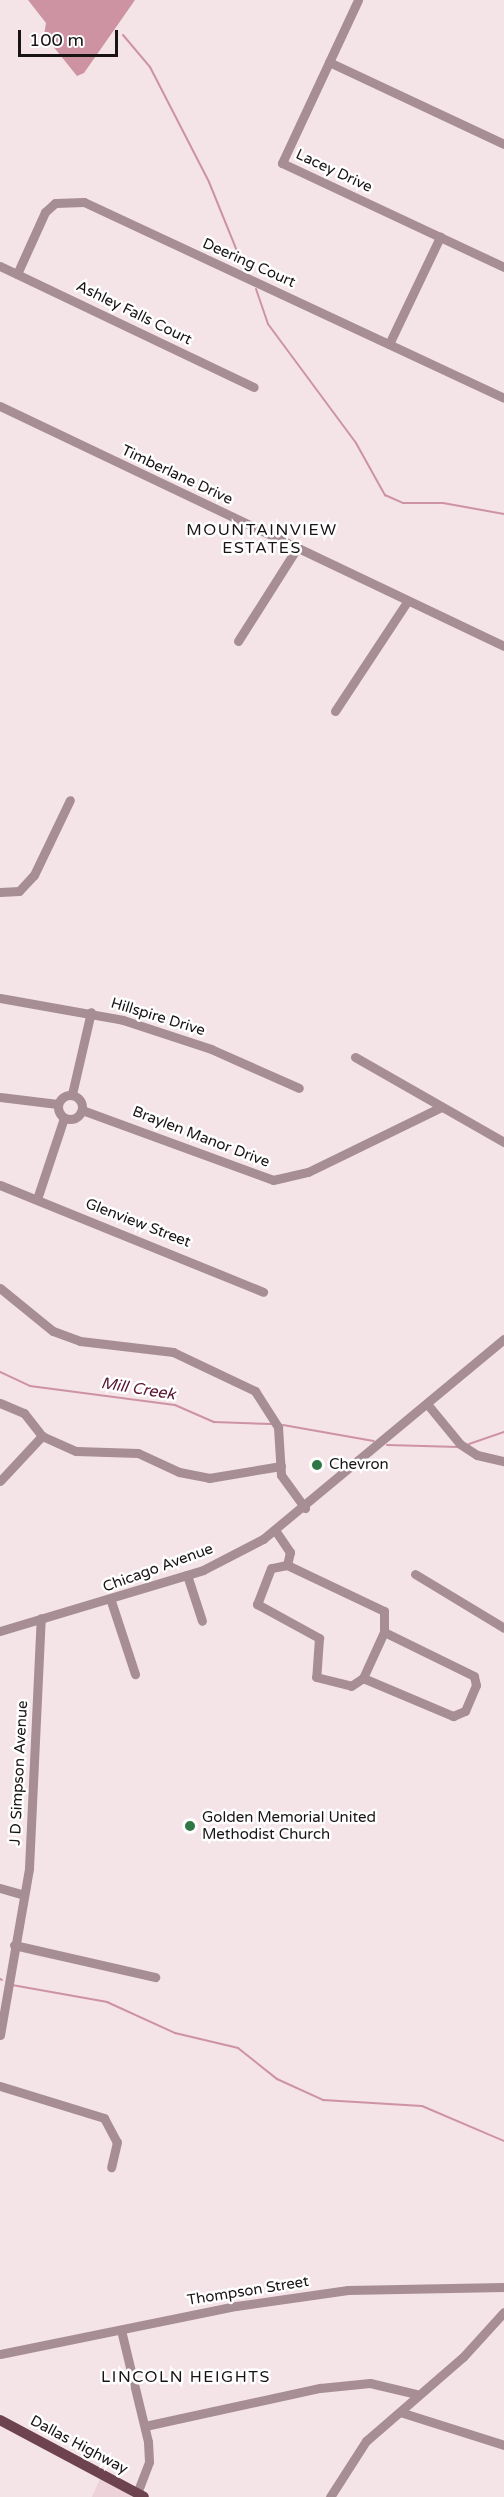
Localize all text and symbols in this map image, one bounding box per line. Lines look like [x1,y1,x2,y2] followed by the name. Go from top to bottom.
[21,18,122,56] scale bar
[29,29,84,51] text: 100 m
[293,145,375,197] street label: Lacey Drive
[200,234,298,292] street label: Deering Court
[73,277,195,349] street label: Ashley Falls Court
[118,441,236,509] street label: Timberlane Drive
[186,520,338,558] district label: MOUNTAINVIEW ESTATES
[109,994,207,1040] street label: Hillspire Drive
[130,1103,272,1171] street label: Braylen Manor Drive
[83,1195,193,1251] street label: Glenview Street
[99,1374,177,1404] water label: Mill Creek
[329,1456,389,1474] place label: Chevron
[310,1458,324,1472] marker: Chevron
[100,1540,216,1596] street label: Chicago Avenue
[6,1700,32,1846] street label: J D Simpson Avenue
[202,1808,376,1843] place label: Golden Memorial United Methodist Church
[183,1819,197,1833] marker: Golden Memorial United Methodist Church
[186,2273,310,2309] street label: Thompson Street
[101,2367,271,2387] district label: LINCOLN HEIGHTS
[27,2412,131,2478] street label: Dallas Highway

